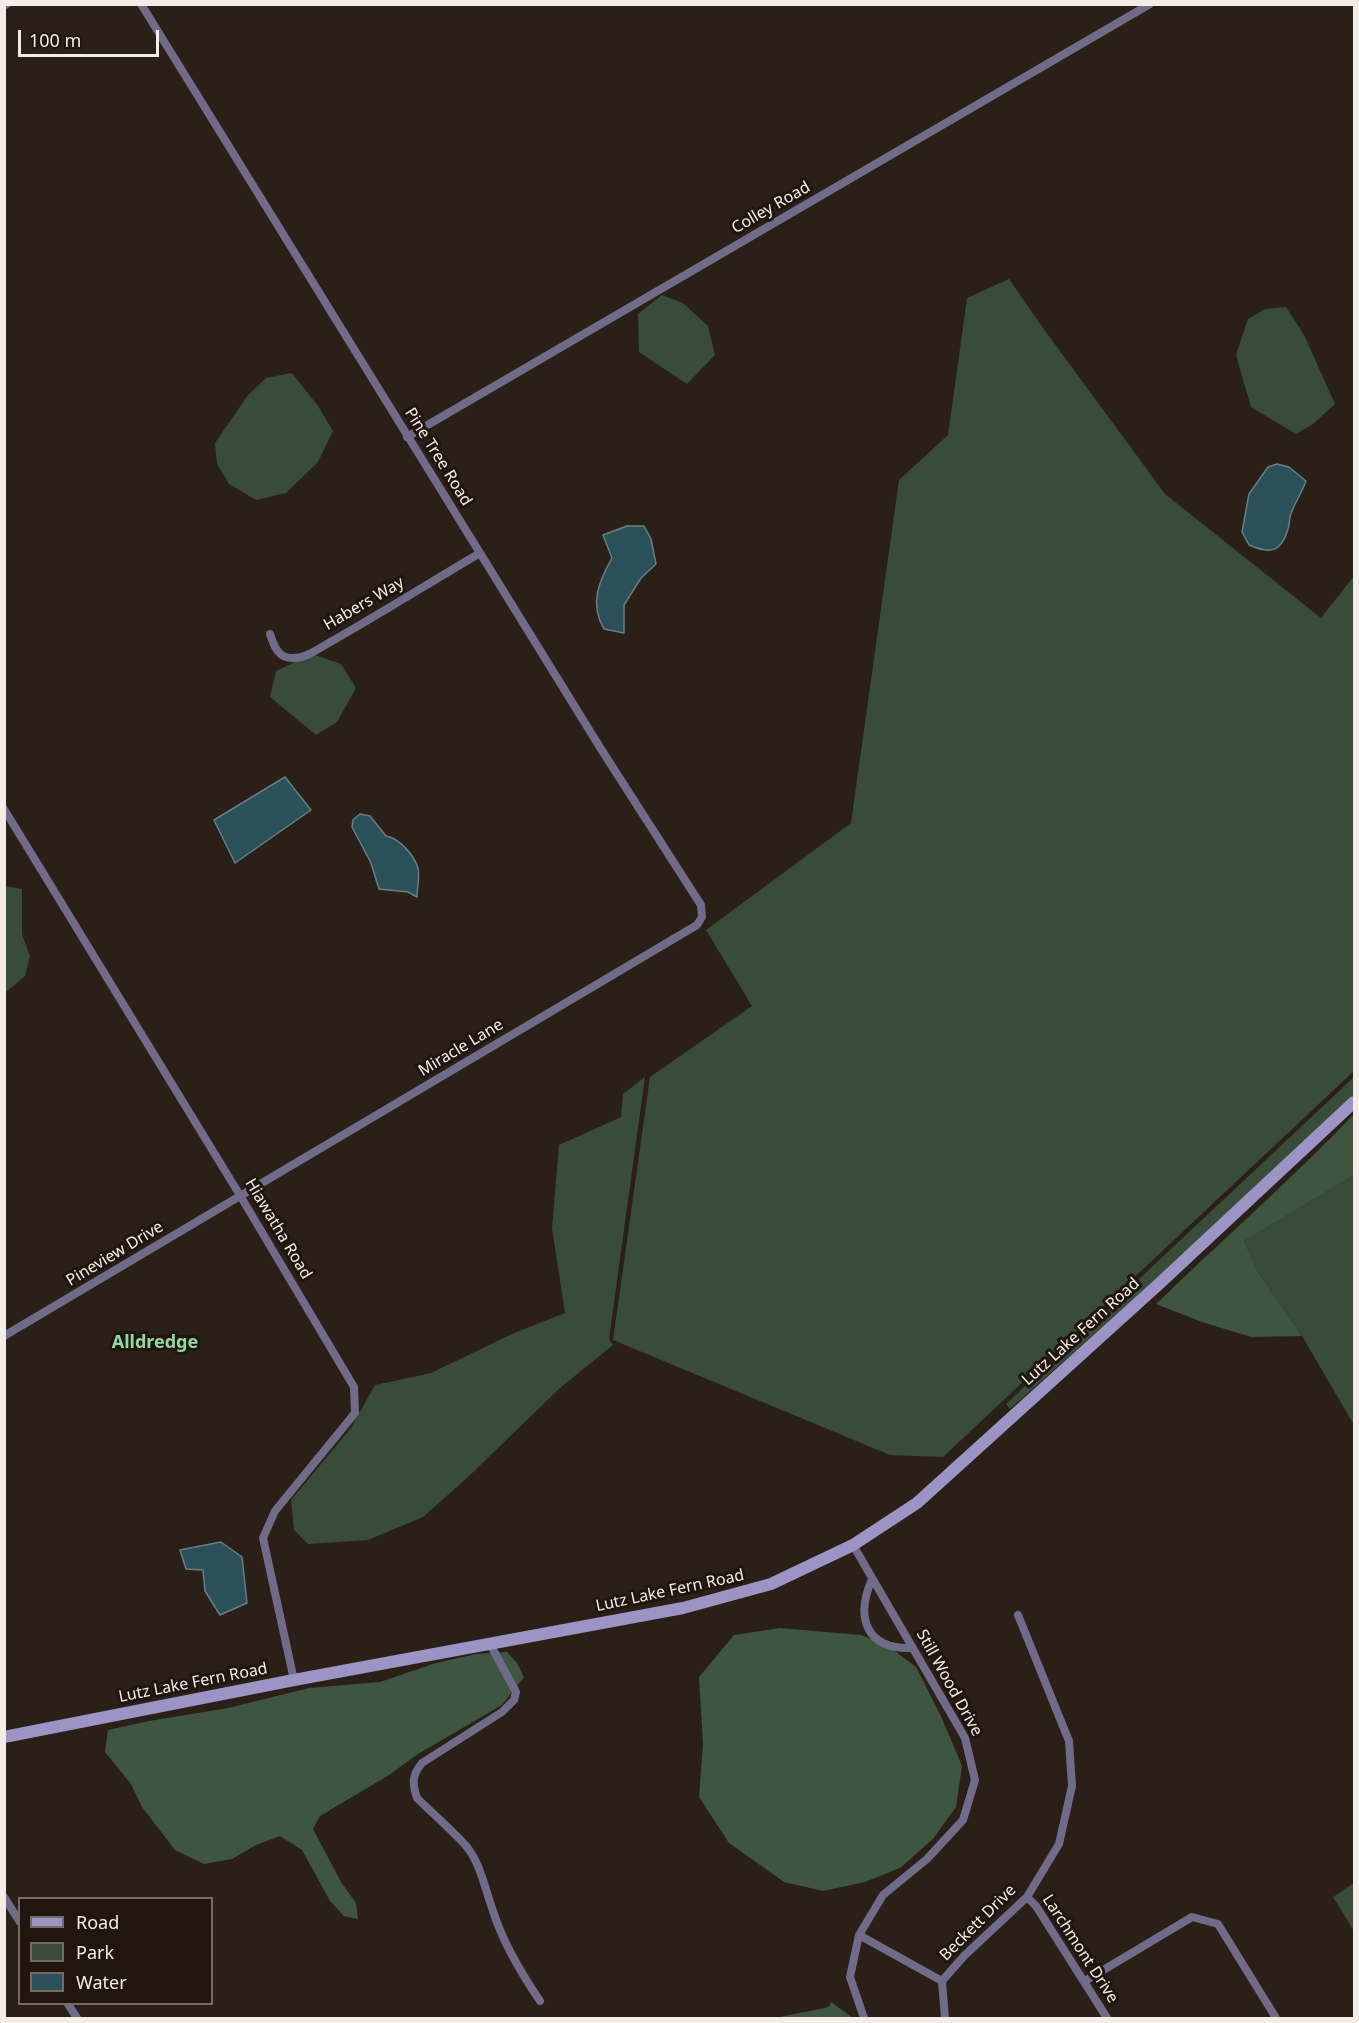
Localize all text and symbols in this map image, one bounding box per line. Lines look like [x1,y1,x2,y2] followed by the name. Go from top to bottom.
[21,18,162,56] scale bar
[29,28,81,52] text: 100 m
[728,178,814,238] street label: Colley Road
[400,404,476,510] street label: Pine Tree Road
[320,573,408,635] street label: Habers Way
[415,1015,507,1081] street label: Miracle Lane
[240,1175,316,1283] street label: Hiawatha Road
[63,1218,167,1290] street label: Pineview Drive
[1018,1274,1144,1390] street label: Lutz Lake Fern Road
[112,1332,198,1354] district label: Alldredge
[594,1566,746,1616] street label: Lutz Lake Fern Road
[912,1626,986,1740] street label: Still Wood Drive
[117,1659,269,1707] street label: Lutz Lake Fern Road
[936,1881,1020,1965] street label: Beckett Drive
[1038,1891,1122,2007] street label: Larchmont Drive
[18,1897,213,2005] legend
[76,1910,119,1934] text: Road
[76,1940,114,1964] text: Park
[76,1970,127,1994] text: Water

